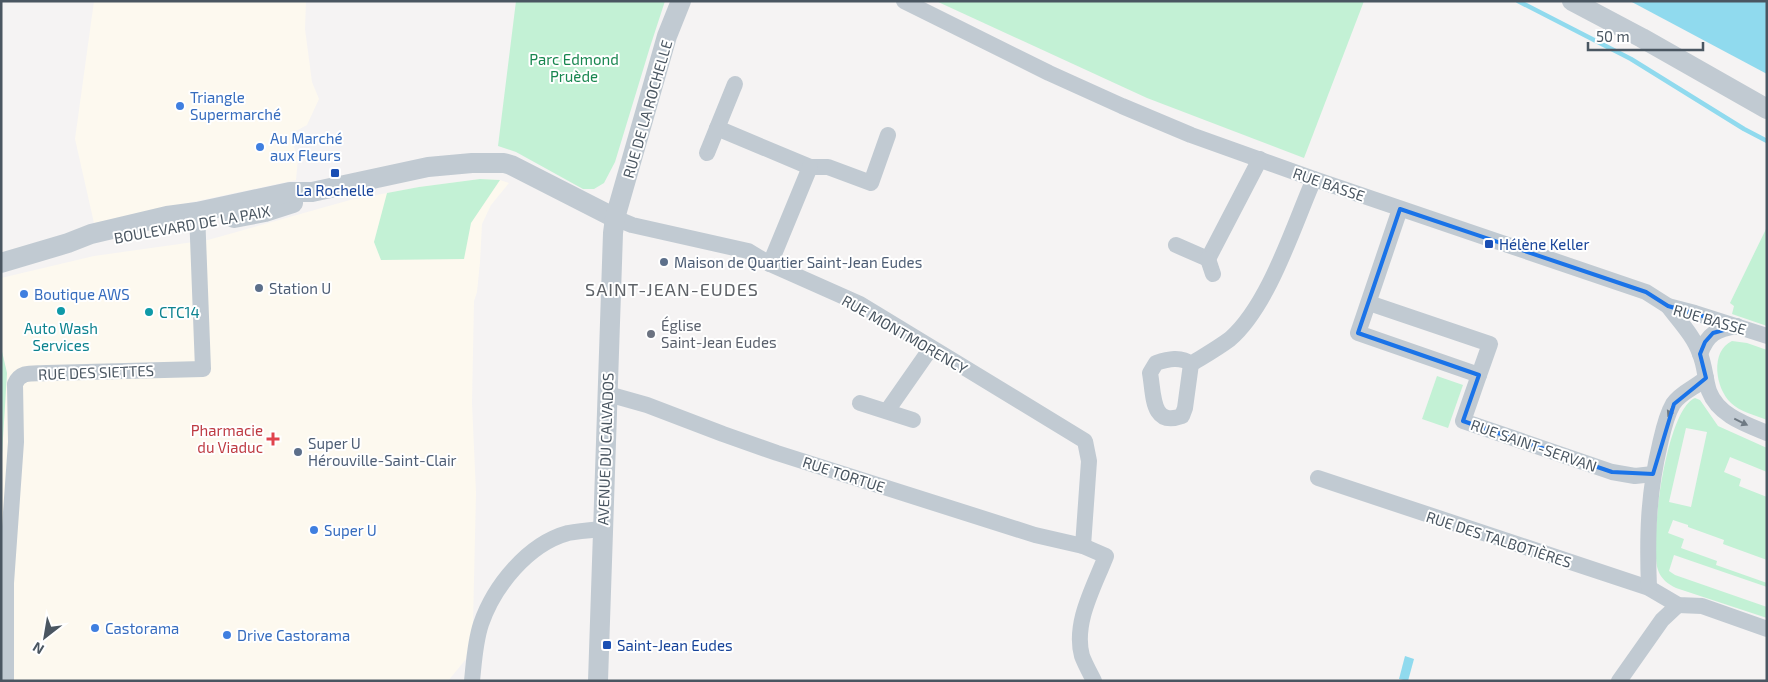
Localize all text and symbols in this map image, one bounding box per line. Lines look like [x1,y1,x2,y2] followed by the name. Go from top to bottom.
[1588,20,1703,52] scale bar
[1596,27,1630,45] text: 50 m
[619,38,675,180] street label: RUE DE LA ROCHELLE
[529,50,619,85] park label: Parc Edmond Pruède
[190,88,281,123] place label: Triangle Supermarché
[174,100,186,112] marker: Triangle Supermarché
[270,129,343,164] place label: Au Marché aux Fleurs
[254,141,266,153] marker: Au Marché aux Fleurs
[1291,163,1367,205] street label: RUE BASSE
[329,167,341,179] marker: La Rochelle
[296,181,374,199] place label: La Rochelle
[112,201,272,247] street label: BOULEVARD DE LA PAIX
[1499,235,1589,253] place label: Hélène Keller
[1483,238,1495,250] marker: Hélène Keller
[674,253,922,272] place label: Maison de Quartier Saint-Jean Eudes
[658,256,670,268] marker: Maison de Quartier Saint-Jean Eudes
[585,278,759,300] district label: SAINT-JEAN-EUDES
[269,279,331,297] place label: Station U
[253,282,265,294] marker: Station U
[34,285,130,303] place label: Boutique AWS
[18,288,30,300] marker: Boutique AWS
[839,291,971,378] street label: RUE MONTMORENCY
[1672,300,1748,338] street label: RUE BASSE
[159,303,200,321] place label: CTC14
[55,305,67,317] marker: Auto Wash Services
[143,306,155,318] marker: CTC14
[661,316,777,351] place label: Église Saint-Jean Eudes
[24,319,98,354] place label: Auto Wash Services
[645,328,657,340] marker: Église Saint-Jean Eudes
[38,361,154,383] street label: RUE DES SIETTES
[593,372,617,526] street label: AVENUE DU CALVADOS
[1667,403,1675,418] one-way arrow
[1469,415,1599,475] street label: RUE SAINT-SERVAN
[1734,418,1748,426] one-way arrow
[191,421,263,456] place label: Pharmacie du Viaduc
[267,433,279,445] marker: Pharmacie du Viaduc
[308,434,457,469] place label: Super U Hérouville-Saint-Clair
[292,446,304,458] marker: Super U Hérouville-Saint-Clair
[801,452,887,496] street label: RUE TORTUE
[1424,507,1574,571] street label: RUE DES TALBOTIÈRES
[324,521,377,539] place label: Super U
[308,524,320,536] marker: Super U
[20,612,70,662] north arrow
[105,619,179,637] place label: Castorama
[89,622,101,634] marker: Castorama
[237,626,350,644] place label: Drive Castorama
[221,629,233,641] marker: Drive Castorama
[617,636,733,654] place label: Saint-Jean Eudes
[29,639,47,658] text: N
[601,639,613,651] marker: Saint-Jean Eudes

